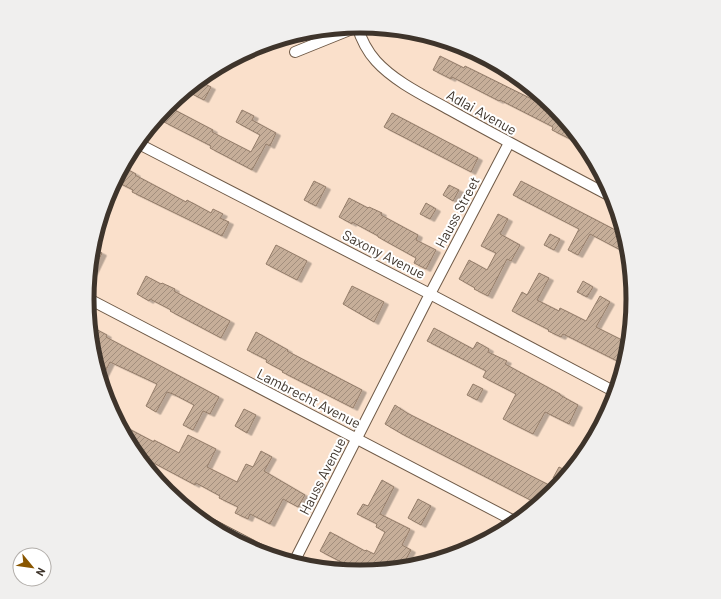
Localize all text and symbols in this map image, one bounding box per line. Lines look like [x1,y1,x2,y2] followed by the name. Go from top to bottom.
[444,86,520,138] street label: Adlai Avenue
[431,174,483,250] street label: Hauss Street
[340,226,428,282] street label: Saxony Avenue
[254,365,364,431] street label: Lambrecht Avenue
[295,435,349,517] street label: Hauss Avenue
[12,547,52,587] north arrow
[34,566,49,578] text: N

